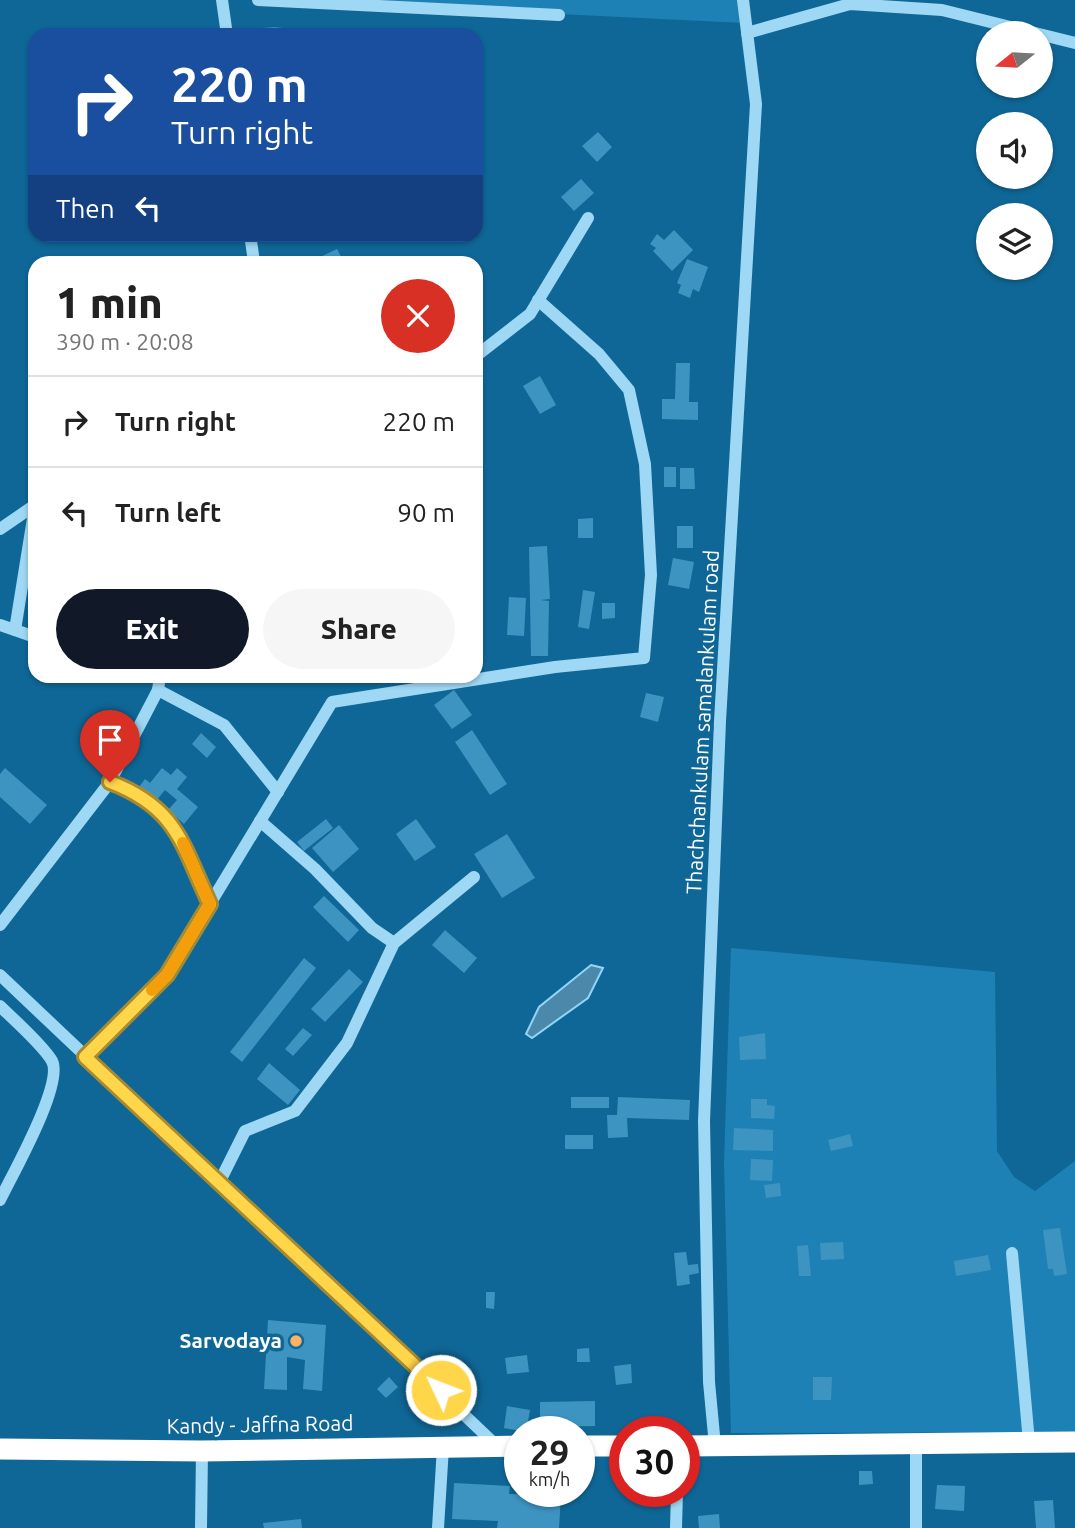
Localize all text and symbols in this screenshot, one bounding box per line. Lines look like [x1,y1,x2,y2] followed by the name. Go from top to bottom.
[976,21,1054,98] north arrow
[976,21,1053,280] map controls
[56,56,147,147] icon: right
[171,56,308,111] text: 220 m
[976,112,1053,189] button: sound
[171,114,313,150] text: Turn right
[129,189,167,227] icon: left
[56,194,115,223] text: Then
[976,203,1053,280] button: layers
[56,279,163,326] text: 1 min
[381,279,455,353] button: close
[56,329,194,354] text: 390 m · 20:08
[56,403,94,441] icon: right
[115,407,236,436] text: Turn right
[383,407,455,436] text: 220 m
[56,494,94,532] icon: left
[115,498,221,527] text: Turn left
[397,498,455,527] text: 90 m
[681,549,723,895] street label: Thachchankulam samalankulam road
[56,589,249,669] button: Exit
[263,589,455,669] button: Share
[80,710,140,782] pin
[91,721,129,759] icon: arrive
[179,1328,282,1352] place label: Sarvodaya
[288,1333,304,1349] marker: Sarvodaya
[404,1353,478,1427] position arrow
[166,1410,354,1438] street label: Kandy - Jaffna Road
[609,1416,700,1507] speed limit sign: 30
[530,1432,569,1472] text: 29
[529,1469,570,1489] text: km/h

